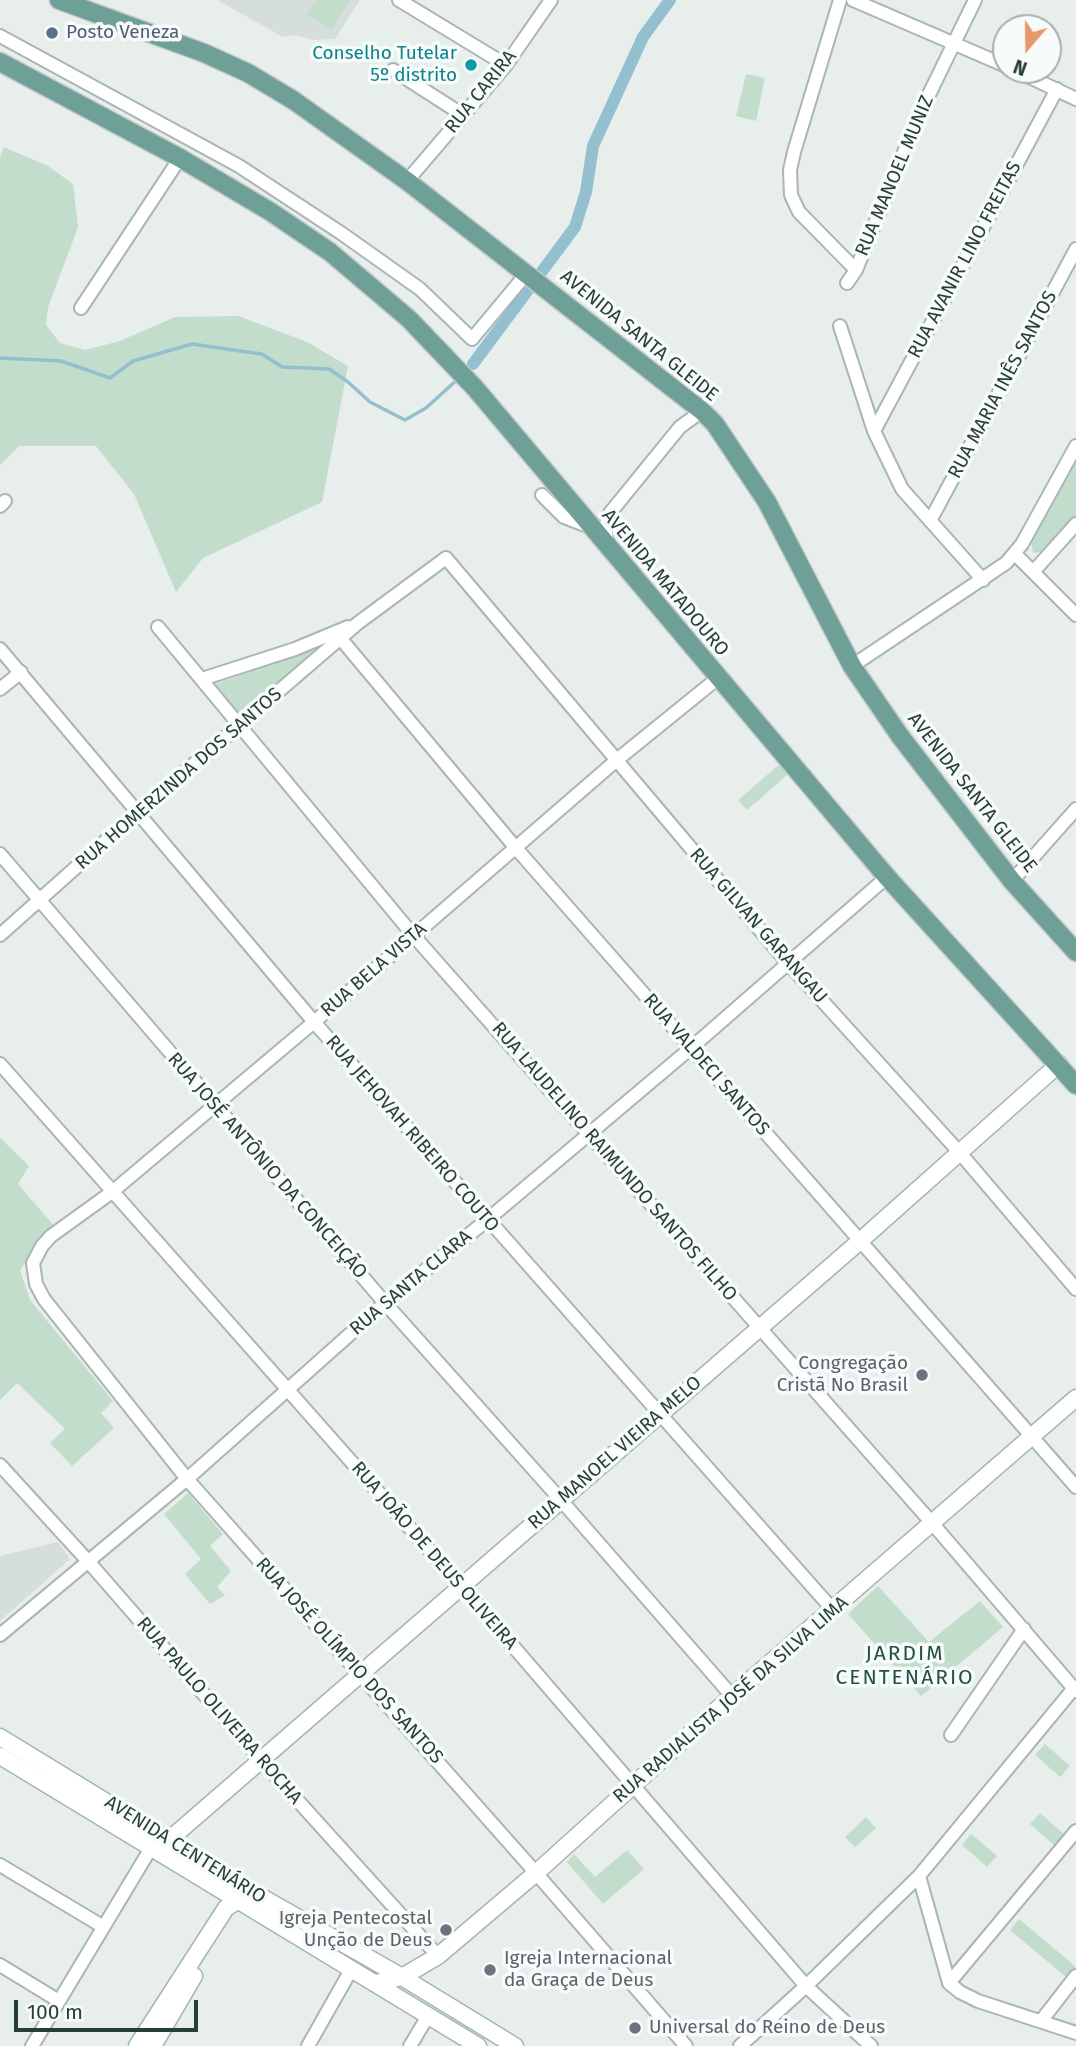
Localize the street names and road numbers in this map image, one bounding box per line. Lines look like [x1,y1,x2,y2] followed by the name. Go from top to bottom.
[440,46,522,138] street label: RUA CARIRA
[851,92,939,260] street label: RUA MANOEL MUNIZ
[903,158,1027,362] street label: RUA AVANIR LINO FREITAS
[555,265,723,407] street label: AVENIDA SANTA GLEIDE
[944,287,1062,483] street label: RUA MARIA INÊS SANTOS
[597,505,733,661] street label: AVENIDA MATADOURO
[71,683,287,875] street label: RUA HOMERZINDA DOS SANTOS
[903,709,1041,877] street label: AVENIDA SANTA GLEIDE
[684,844,832,1008] street label: RUA GILVAN GARANGAU
[316,918,432,1022] street label: RUA BELA VISTA
[638,989,774,1141] street label: RUA VALDECI SANTOS
[487,1018,741,1306] street label: RUA LAUDELINO RAIMUNDO SANTOS FILHO
[320,1031,504,1237] street label: RUA JEHOVAH RIBEIRO COUTO
[162,1048,372,1284] street label: RUA JOSÉ ANTÔNIO DA CONCEIÇÃO
[345,1225,477,1341] street label: RUA SANTA CLARA
[524,1372,706,1534] street label: RUA MANOEL VIEIRA MELO
[346,1457,522,1655] street label: RUA JOÃO DE DEUS OLIVEIRA
[250,1553,448,1769] street label: RUA JOSÉ OLÍMPIO DOS SANTOS
[609,1592,853,1808] street label: RUA RADIALISTA JOSÉ DA SILVA LIMA
[131,1613,307,1809] street label: RUA PAULO OLIVEIRA ROCHA
[100,1791,270,1909] street label: AVENIDA CENTENÁRIO

